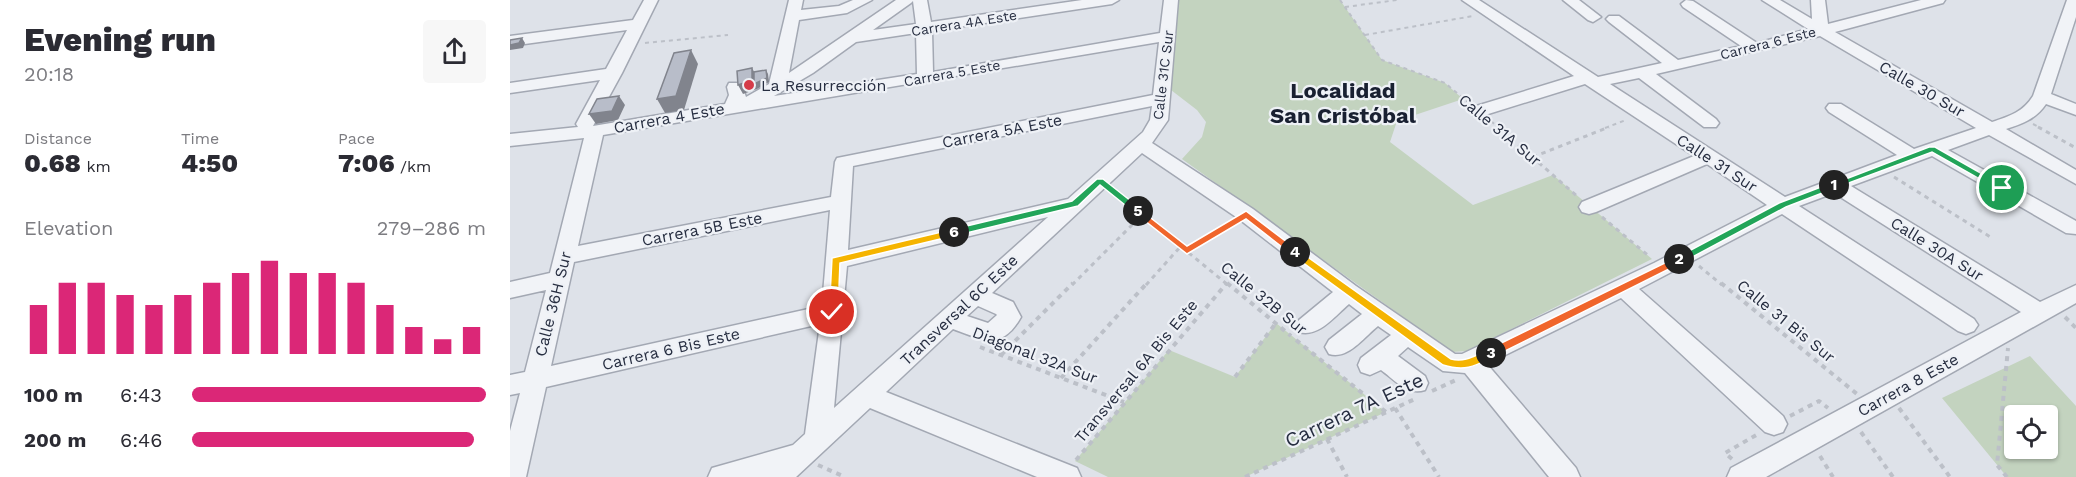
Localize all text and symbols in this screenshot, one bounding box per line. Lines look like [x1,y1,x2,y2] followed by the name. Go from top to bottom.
[910,7,1018,39] street label: Carrera 4A Este
[24,20,216,59] text: Evening run
[423,20,486,83] button: share
[1718,23,1818,63] street label: Carrera 6 Este
[1150,29,1176,121] street label: Calle 31C Sur
[902,57,1002,89] street label: Carrera 5 Este
[1876,57,1969,121] street label: Calle 30 Sur
[24,62,74,86] text: 20:18
[761,76,886,95] place label: La Resurrección
[742,78,756,92] marker: La Resurrección
[1270,78,1417,128] district label: Localidad San Cristóbal
[1455,90,1546,170] street label: Calle 31A Sur
[612,99,726,137] street label: Carrera 4 Este
[940,110,1064,152] street label: Carrera 5A Este
[24,129,92,148] text: Distance
[181,129,219,148] text: Time
[338,129,375,148] text: Pace
[1673,130,1761,196] street label: Calle 31 Sur
[24,148,81,178] text: 0.68
[181,148,238,178] text: 4:50
[338,148,395,178] text: 7:06
[81,157,111,176] text: km
[395,157,431,176] text: /km
[1976,162,2027,213] pin
[1819,170,1849,200] pin: 1
[1985,171,2018,204] icon: arrive
[1831,175,1837,194] text: 1
[1123,196,1153,226] pin: 5
[1133,201,1143,220] text: 5
[640,208,764,250] street label: Carrera 5B Este
[1887,213,1987,285] street label: Calle 30A Sur
[24,216,113,240] text: Elevation
[377,216,486,240] text: 279–286 m
[939,217,969,247] pin: 6
[949,222,959,241] text: 6
[1280,237,1310,267] pin: 4
[1290,242,1300,261] text: 4
[1664,244,1694,274] pin: 2
[531,249,575,358] street label: Calle 36H Sur
[1674,249,1684,268] text: 2
[896,251,1022,369] street label: Transversal 6C Este
[1217,257,1311,339] street label: Calle 32B Sur
[1733,276,1839,367] street label: Calle 31 Bis Sur
[806,286,857,337] pin
[815,295,848,328] icon: check
[1070,295,1202,447] street label: Transversal 6A Bis Este
[970,322,1101,388] street label: Diagonal 32A Sur
[600,324,742,374] street label: Carrera 6 Bis Este
[1476,338,1506,368] pin: 3
[1486,343,1496,362] text: 3
[1854,349,1962,421] street label: Carrera 8 Este
[1281,367,1427,453] street label: Carrera 7A Este
[24,383,83,407] text: 100 m
[120,383,162,407] text: 6:43
[2004,405,2058,459] map controls
[2004,405,2058,459] button: locate
[24,428,86,452] text: 200 m
[120,428,162,452] text: 6:46

